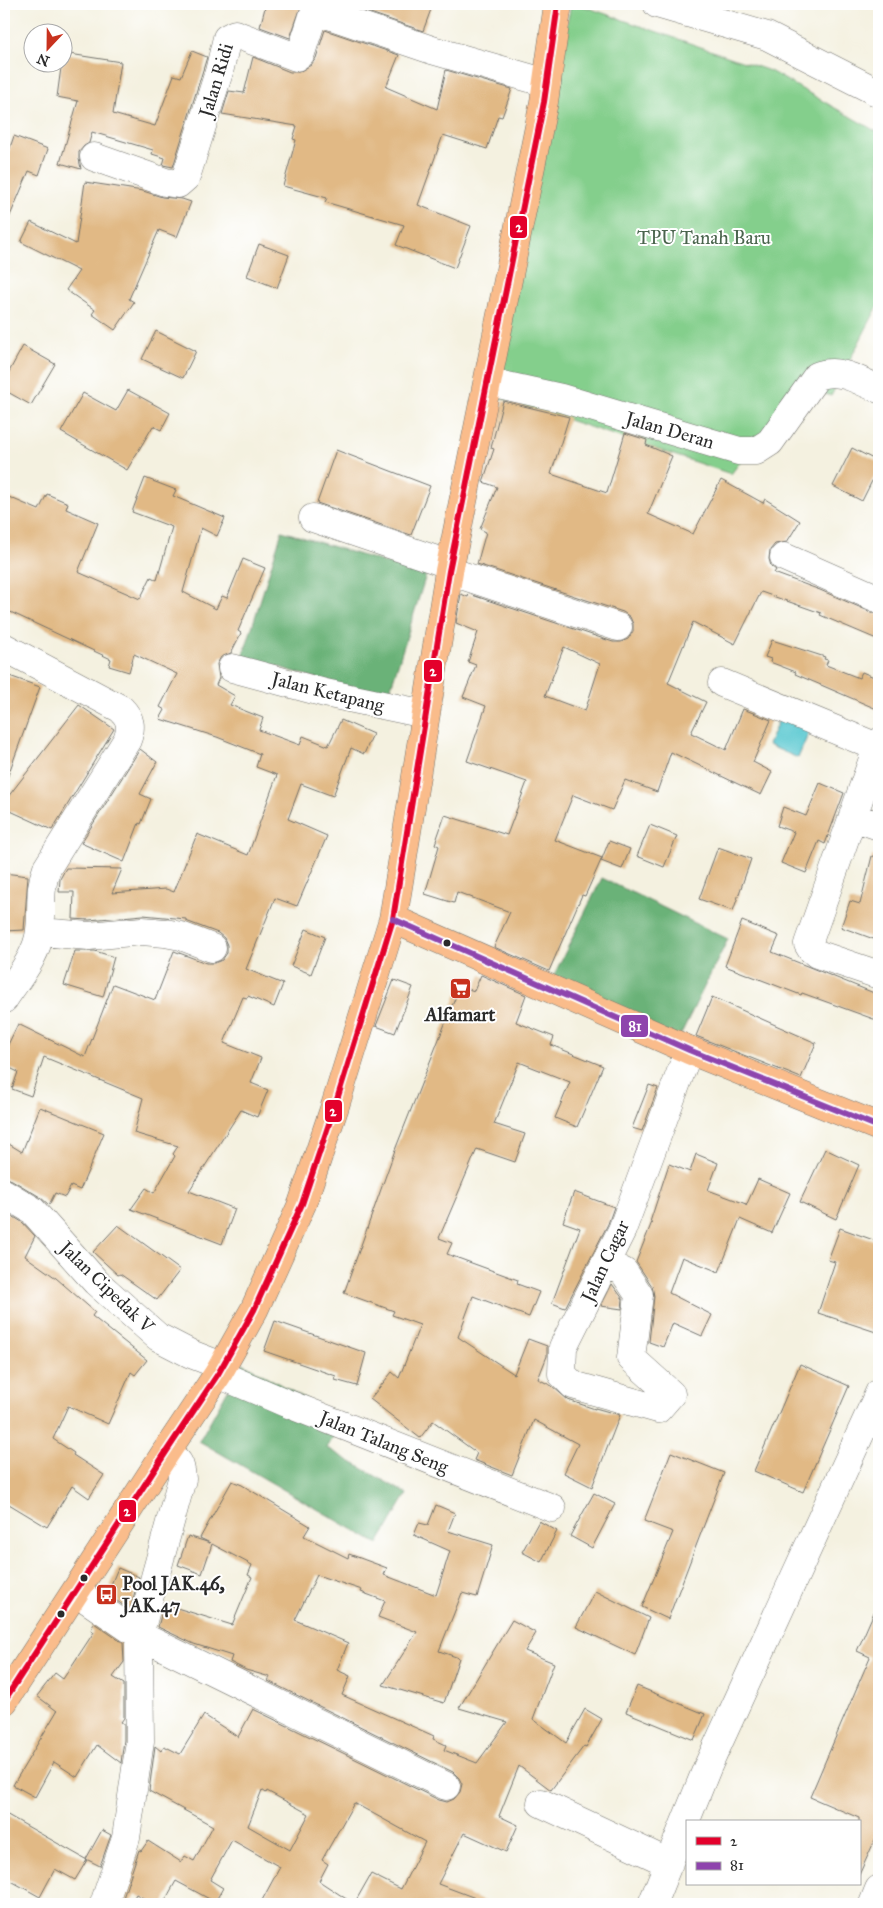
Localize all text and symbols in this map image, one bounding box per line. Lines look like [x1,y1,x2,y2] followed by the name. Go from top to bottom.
[22,22,72,72] north arrow
[193,40,239,122] street label: Jalan Ridi
[35,49,52,70] text: N
[509,215,528,239] line badge: 2
[516,219,524,236] text: 2
[637,226,771,249] park label: TPU Tanah Baru
[621,406,717,455] street label: Jalan Deran
[423,659,443,683] line badge: 2
[430,663,438,680] text: 2
[267,666,387,718] street label: Jalan Ketapang
[442,938,452,948] unlabelled marker
[448,976,472,1000] supermarket icon: Alfamart
[423,1003,495,1026] place label: Alfamart
[620,1014,649,1038] line badge: 81
[629,1018,642,1035] text: 81
[324,1099,343,1123] line badge: 2
[330,1103,338,1120] text: 2
[575,1216,635,1308] street label: Jalan Cagar
[53,1235,159,1339] street label: Jalan Cipedak V
[314,1405,452,1479] street label: Jalan Talang Seng
[118,1499,137,1523] line badge: 2
[124,1503,132,1520] text: 2
[119,1572,225,1618] place label: Pool JAK.46, JAK.47
[79,1573,89,1583] unlabelled marker
[94,1582,118,1606] bus stop icon: Pool JAK.46, JAK.47
[56,1609,66,1619] unlabelled marker
[686,1820,860,1886] legend
[730,1832,738,1850] text: 2
[730,1856,744,1874] text: 81

